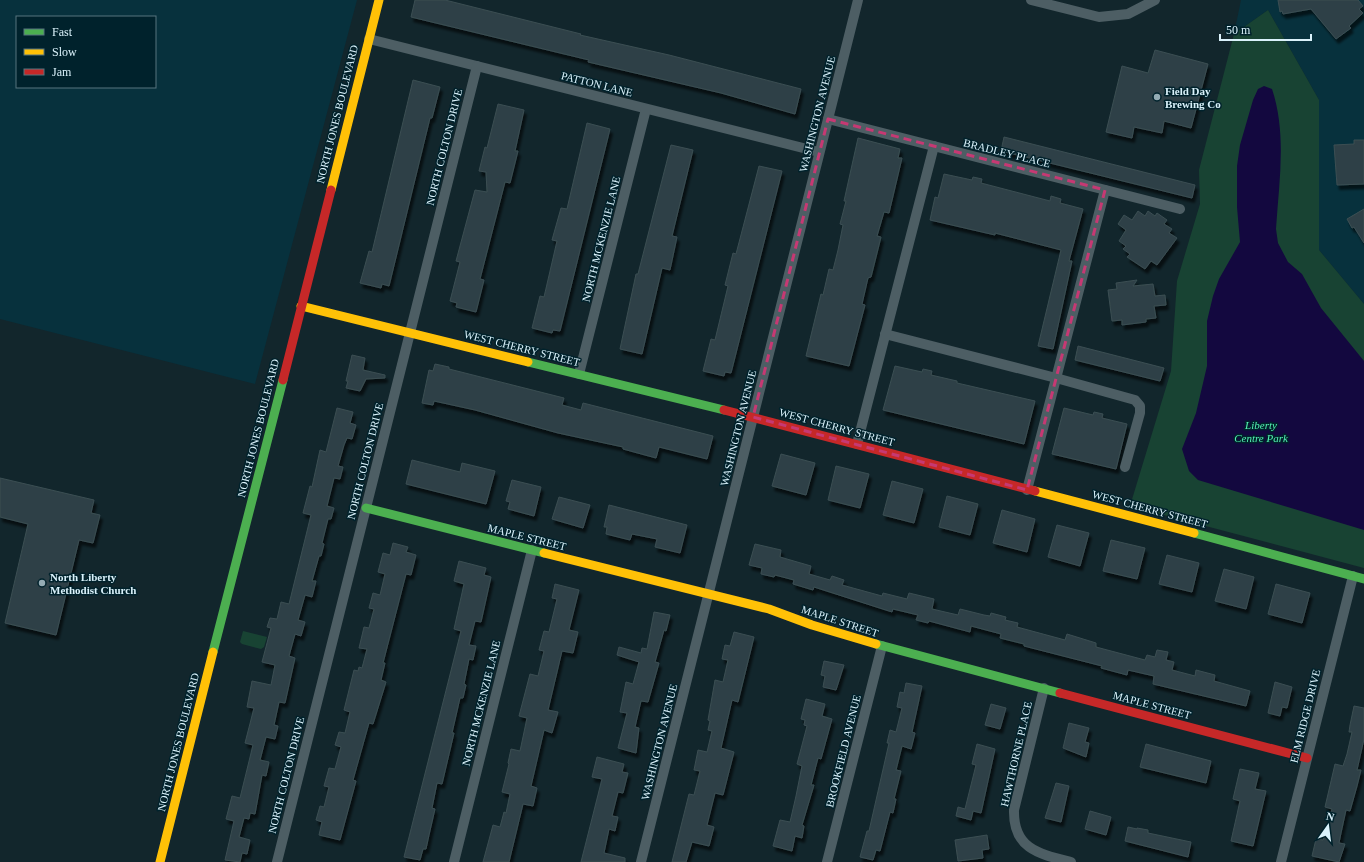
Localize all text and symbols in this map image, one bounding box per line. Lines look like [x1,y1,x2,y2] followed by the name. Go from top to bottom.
[16,16,156,88] legend
[1220,16,1311,42] scale bar
[1226,23,1251,37] text: 50 m
[52,25,73,39] text: Fast
[314,44,360,184] street label: NORTH JONES BOULEVARD
[52,45,77,59] text: Slow
[797,55,837,173] street label: WASHINGTON AVENUE
[52,65,72,79] text: Jam
[560,69,634,99] street label: PATTON LANE
[1165,85,1221,110] place label: Field Day Brewing Co
[424,87,464,207] street label: NORTH COLTON DRIVE
[1152,92,1162,102] marker: Field Day Brewing Co
[962,136,1052,170] street label: BRADLEY PLACE
[580,175,622,303] street label: NORTH MCKENZIE LANE
[463,328,582,368] street label: WEST CHERRY STREET
[235,358,281,498] street label: NORTH JONES BOULEVARD
[718,369,758,487] street label: WASHINGTON AVENUE
[345,401,385,521] street label: NORTH COLTON DRIVE
[778,406,896,448] street label: WEST CHERRY STREET
[1234,419,1289,444] park label: Liberty Centre Park
[1091,488,1209,530] street label: WEST CHERRY STREET
[487,521,568,553] street label: MAPLE STREET
[50,571,136,596] place label: North Liberty Methodist Church
[37,578,47,588] marker: North Liberty Methodist Church
[800,603,880,639] street label: MAPLE STREET
[460,639,502,767] street label: NORTH MCKENZIE LANE
[1288,668,1322,764] street label: ELM RIDGE DRIVE
[155,672,201,812] street label: NORTH JONES BOULEVARD
[639,683,679,801] street label: WASHINGTON AVENUE
[1112,689,1193,721] street label: MAPLE STREET
[823,693,863,809] street label: BROOKFIELD AVENUE
[998,700,1034,808] street label: HAWTHORNE PLACE
[266,715,306,835] street label: NORTH COLTON DRIVE
[1308,806,1348,846] north arrow
[1325,810,1336,823] text: N

